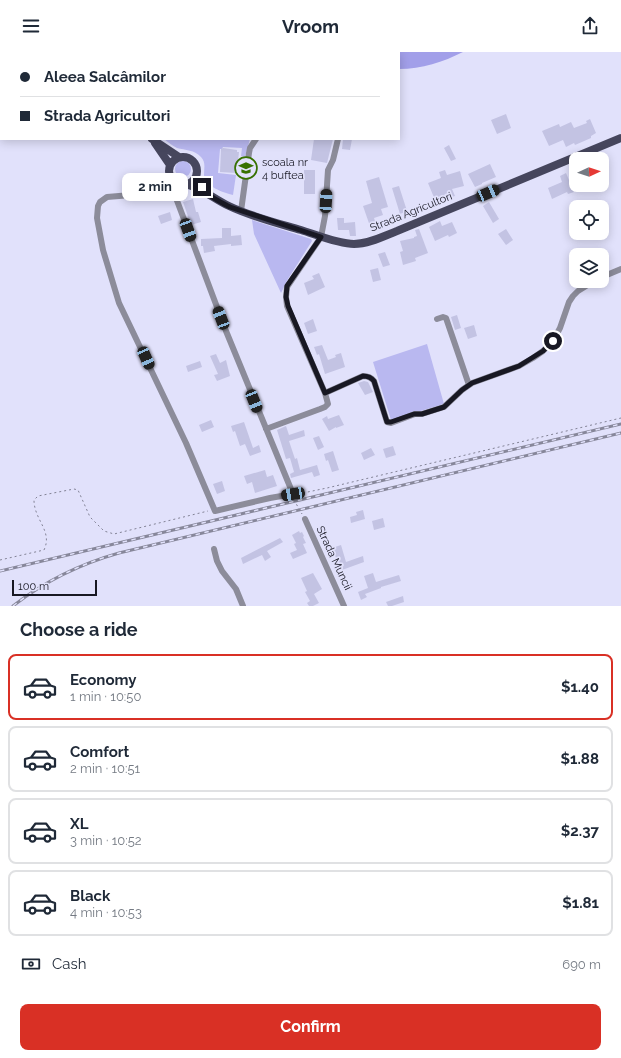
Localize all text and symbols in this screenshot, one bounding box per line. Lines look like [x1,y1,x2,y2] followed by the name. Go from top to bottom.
[20,15,42,37] icon: menu
[579,15,601,37] icon: share
[282,16,339,37] text: Vroom
[44,68,166,86] text: Aleea Salcâmilor
[44,107,170,125] text: Strada Agricultori
[569,152,609,192] north arrow
[569,152,609,288] map controls
[233,155,259,181] school or university icon: scoala nr 4 buftea
[262,156,308,182] place label: scoala nr 4 buftea
[122,173,188,201] callout: 2 min
[193,178,211,196] route end
[138,179,172,194] text: 2 min
[475,183,501,203] car
[319,189,333,213] car
[368,190,454,234] street label: Strada Agricultori
[569,200,609,240] button: locate
[178,217,198,243] car
[569,248,609,288] button: layers
[211,305,231,331] car
[544,332,562,350] route start
[136,345,156,371] car
[244,388,264,414] car
[280,486,306,502] car
[313,524,355,592] street label: Strada Muncii
[12,578,97,597] scale bar
[18,580,49,593] text: 100 m
[20,619,138,640] text: Choose a ride
[22,669,58,705] icon: car
[70,671,137,689] text: Economy
[561,678,599,696] text: $1.40
[70,689,141,704] text: 1 min · 10:50
[22,741,58,777] icon: car
[70,743,129,761] text: Comfort
[561,750,599,768] text: $1.88
[70,761,140,776] text: 2 min · 10:51
[22,813,58,849] icon: car
[70,815,88,833] text: XL
[561,822,599,840] text: $2.37
[70,833,142,848] text: 3 min · 10:52
[22,885,58,921] icon: car
[70,887,110,905] text: Black
[562,894,599,912] text: $1.81
[70,905,142,920] text: 4 min · 10:53
[20,953,42,975] icon: cash
[52,955,86,973] text: Cash
[562,957,601,972] text: 690 m
[20,1004,601,1050] button: Confirm

